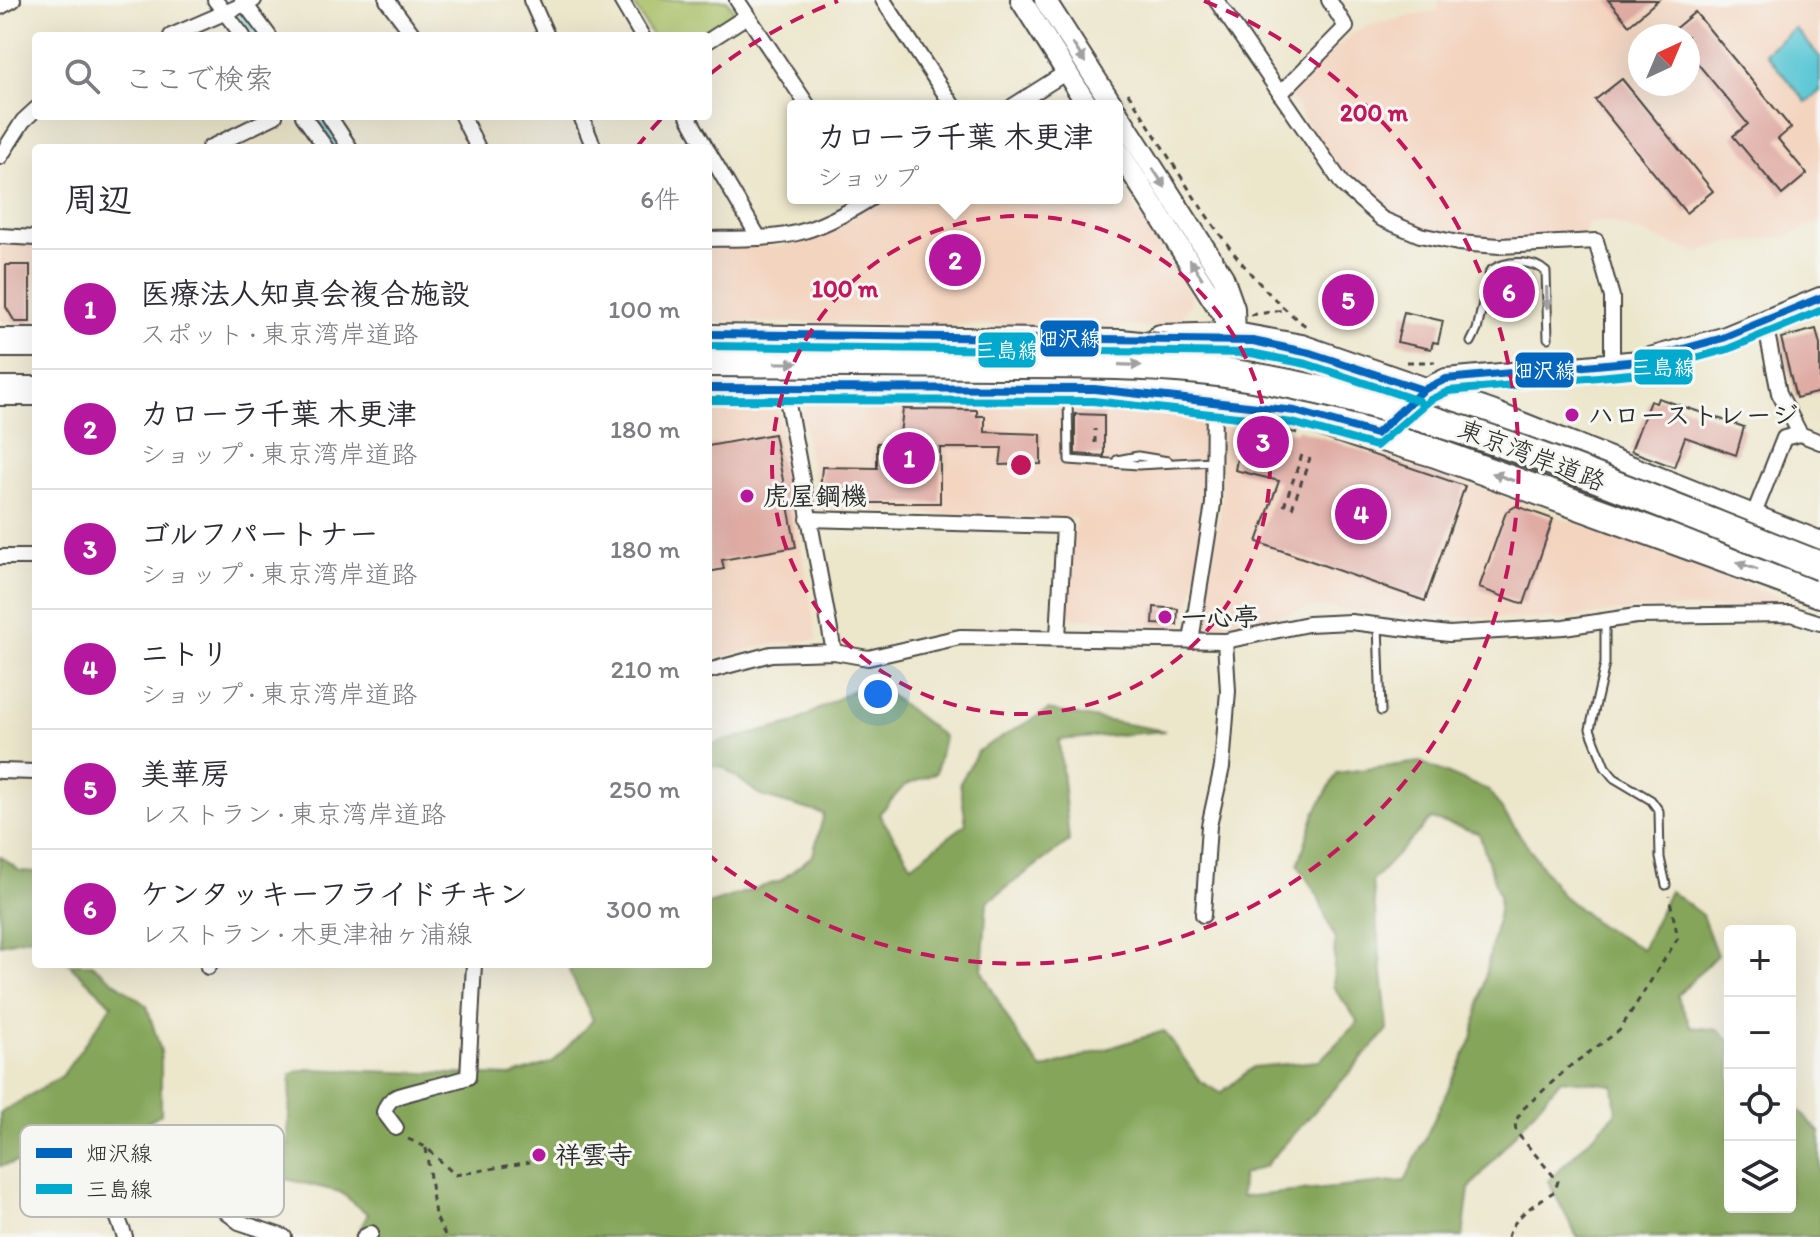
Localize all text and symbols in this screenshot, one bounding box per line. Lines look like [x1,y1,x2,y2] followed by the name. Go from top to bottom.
[1628,24,1700,96] north arrow
[32,32,712,120] search box
[1072,42,1086,64] one-way arrow
[60,54,104,98] icon: search
[124,60,274,97] text: ここで検索
[1340,98,1409,127] text: 200 m
[787,100,1123,204] popup
[817,118,1093,155] text: カローラ千葉 木更津
[817,161,920,193] text: ショップ
[1151,167,1165,189] one-way arrow
[64,179,132,220] text: 周辺
[640,183,680,215] text: 6件
[929,230,981,290] pin: 2
[1190,258,1204,280] one-way arrow
[1483,262,1535,322] pin: 6
[1322,270,1374,330] pin: 5
[812,274,879,303] text: 100 m
[140,275,470,312] text: 医療法人知真会複合施設
[1540,286,1553,311] one-way arrow
[84,293,96,325] text: 1
[608,293,680,325] text: 100 m
[140,318,418,350] text: スポット · 東京湾岸道路
[1039,319,1100,358] line badge: 畑沢線
[1036,325,1102,352] text: 畑沢線
[977,331,1037,369] line badge: 三島線
[974,337,1040,364] text: 三島線
[1633,348,1694,386] line badge: 三島線
[1514,351,1575,389] line badge: 畑沢線
[1630,354,1696,381] text: 三島線
[774,357,799,369] one-way arrow
[1511,357,1577,384] text: 畑沢線
[1118,359,1143,372] one-way arrow
[140,395,417,432] text: カローラ千葉 木更津
[1588,399,1798,431] place label: ハローストレージ
[1563,406,1581,424] marker: ハローストレージ
[1237,412,1289,472] pin: 3
[1453,412,1611,498] street label: 東京湾岸道路
[83,413,97,445] text: 2
[610,413,680,445] text: 180 m
[883,428,935,488] pin: 1
[140,438,417,470] text: ショップ · 東京湾岸道路
[1007,451,1035,479] centre of rings
[1491,470,1515,483] one-way arrow
[763,480,867,512] place label: 虎屋鋼機
[1335,484,1387,544] pin: 4
[738,487,756,505] marker: 虎屋鋼機
[140,515,379,552] text: ゴルフパートナー
[83,533,97,565] text: 3
[610,533,680,565] text: 180 m
[140,558,417,590] text: ショップ · 東京湾岸道路
[1735,560,1759,572] one-way arrow
[1181,601,1259,633] place label: 一心亭
[1156,608,1174,626] marker: 一心亭
[140,635,230,672] text: ニトリ
[82,653,98,685] text: 4
[611,653,680,685] text: 210 m
[858,674,898,714] your location
[140,678,417,710] text: ショップ · 東京湾岸道路
[140,755,230,792] text: 美華房
[83,773,97,805] text: 5
[609,773,680,805] text: 250 m
[140,798,446,830] text: レストラン · 東京湾岸道路
[140,875,528,912] text: ケンタッキーフライドチキン
[83,893,97,925] text: 6
[606,893,680,925] text: 300 m
[140,918,472,950] text: レストラン · 木更津袖ヶ浦線
[1724,925,1796,1213] map controls
[1724,925,1796,997] button: +
[1724,997,1796,1069] button: −
[1724,1069,1796,1141] button: locate
[20,1125,284,1217] legend
[555,1139,633,1171] place label: 祥雲寺
[86,1140,152,1167] text: 畑沢線
[1724,1141,1796,1213] button: layers
[530,1146,548,1164] marker: 祥雲寺
[86,1176,152,1203] text: 三島線

